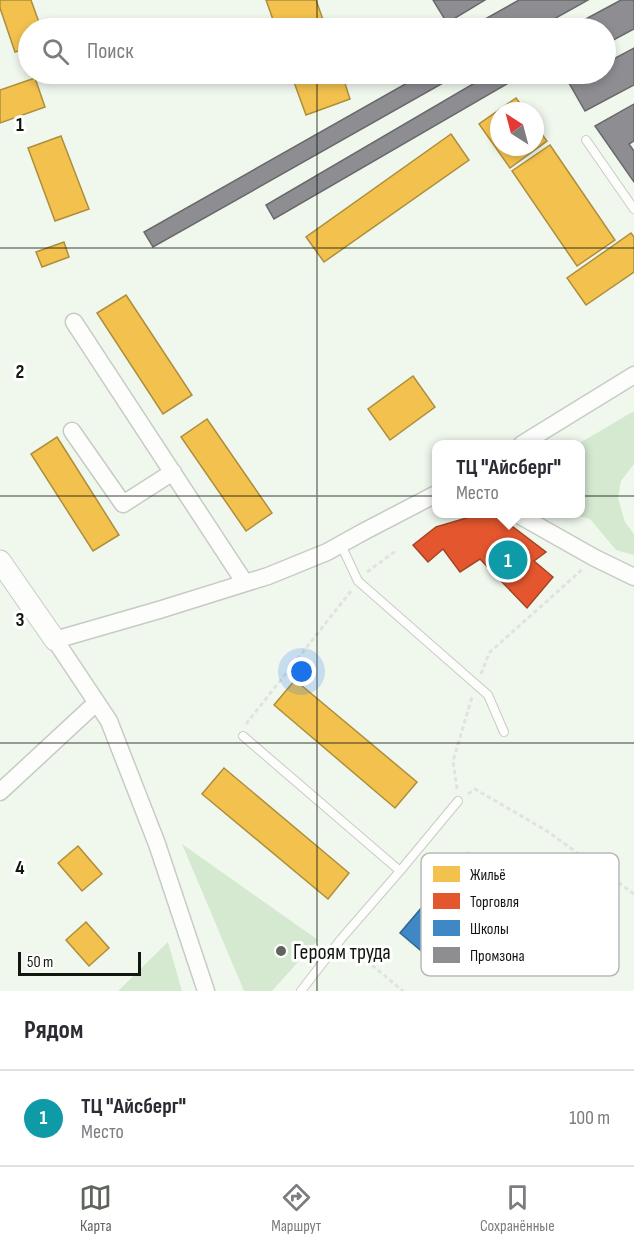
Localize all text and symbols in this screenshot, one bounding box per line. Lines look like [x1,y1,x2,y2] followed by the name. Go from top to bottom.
[18,18,616,84] search box
[39,35,72,68] icon: search
[87,38,133,65] text: Поиск
[490,102,544,156] north arrow
[16,113,24,137] text: 1
[16,360,24,384] text: 2
[432,440,585,518] popup
[456,454,561,481] text: ТЦ "Айсберг"
[456,481,499,505] text: Место
[488,538,528,582] pin: 1
[16,608,25,632] text: 3
[287,657,316,686] your location
[421,853,619,976] legend
[15,856,25,880] text: 4
[470,866,506,885] text: Жильё
[470,893,519,912] text: Торговля
[470,920,509,939] text: Школы
[293,939,391,966] place label: Героям труда
[274,944,288,958] marker: Героям труда
[470,947,525,966] text: Промзона
[18,949,141,976] scale bar
[27,953,53,972] text: 50 m
[24,1015,83,1046] text: Рядом
[81,1093,186,1120] text: ТЦ "Айсберг"
[40,1106,47,1130] text: 1
[569,1106,610,1130] text: 100 m
[81,1120,124,1144] text: Место
[79,1181,112,1236] tab: Карта
[271,1181,321,1236] tab: Маршрут
[480,1181,555,1236] tab: Сохранённые

